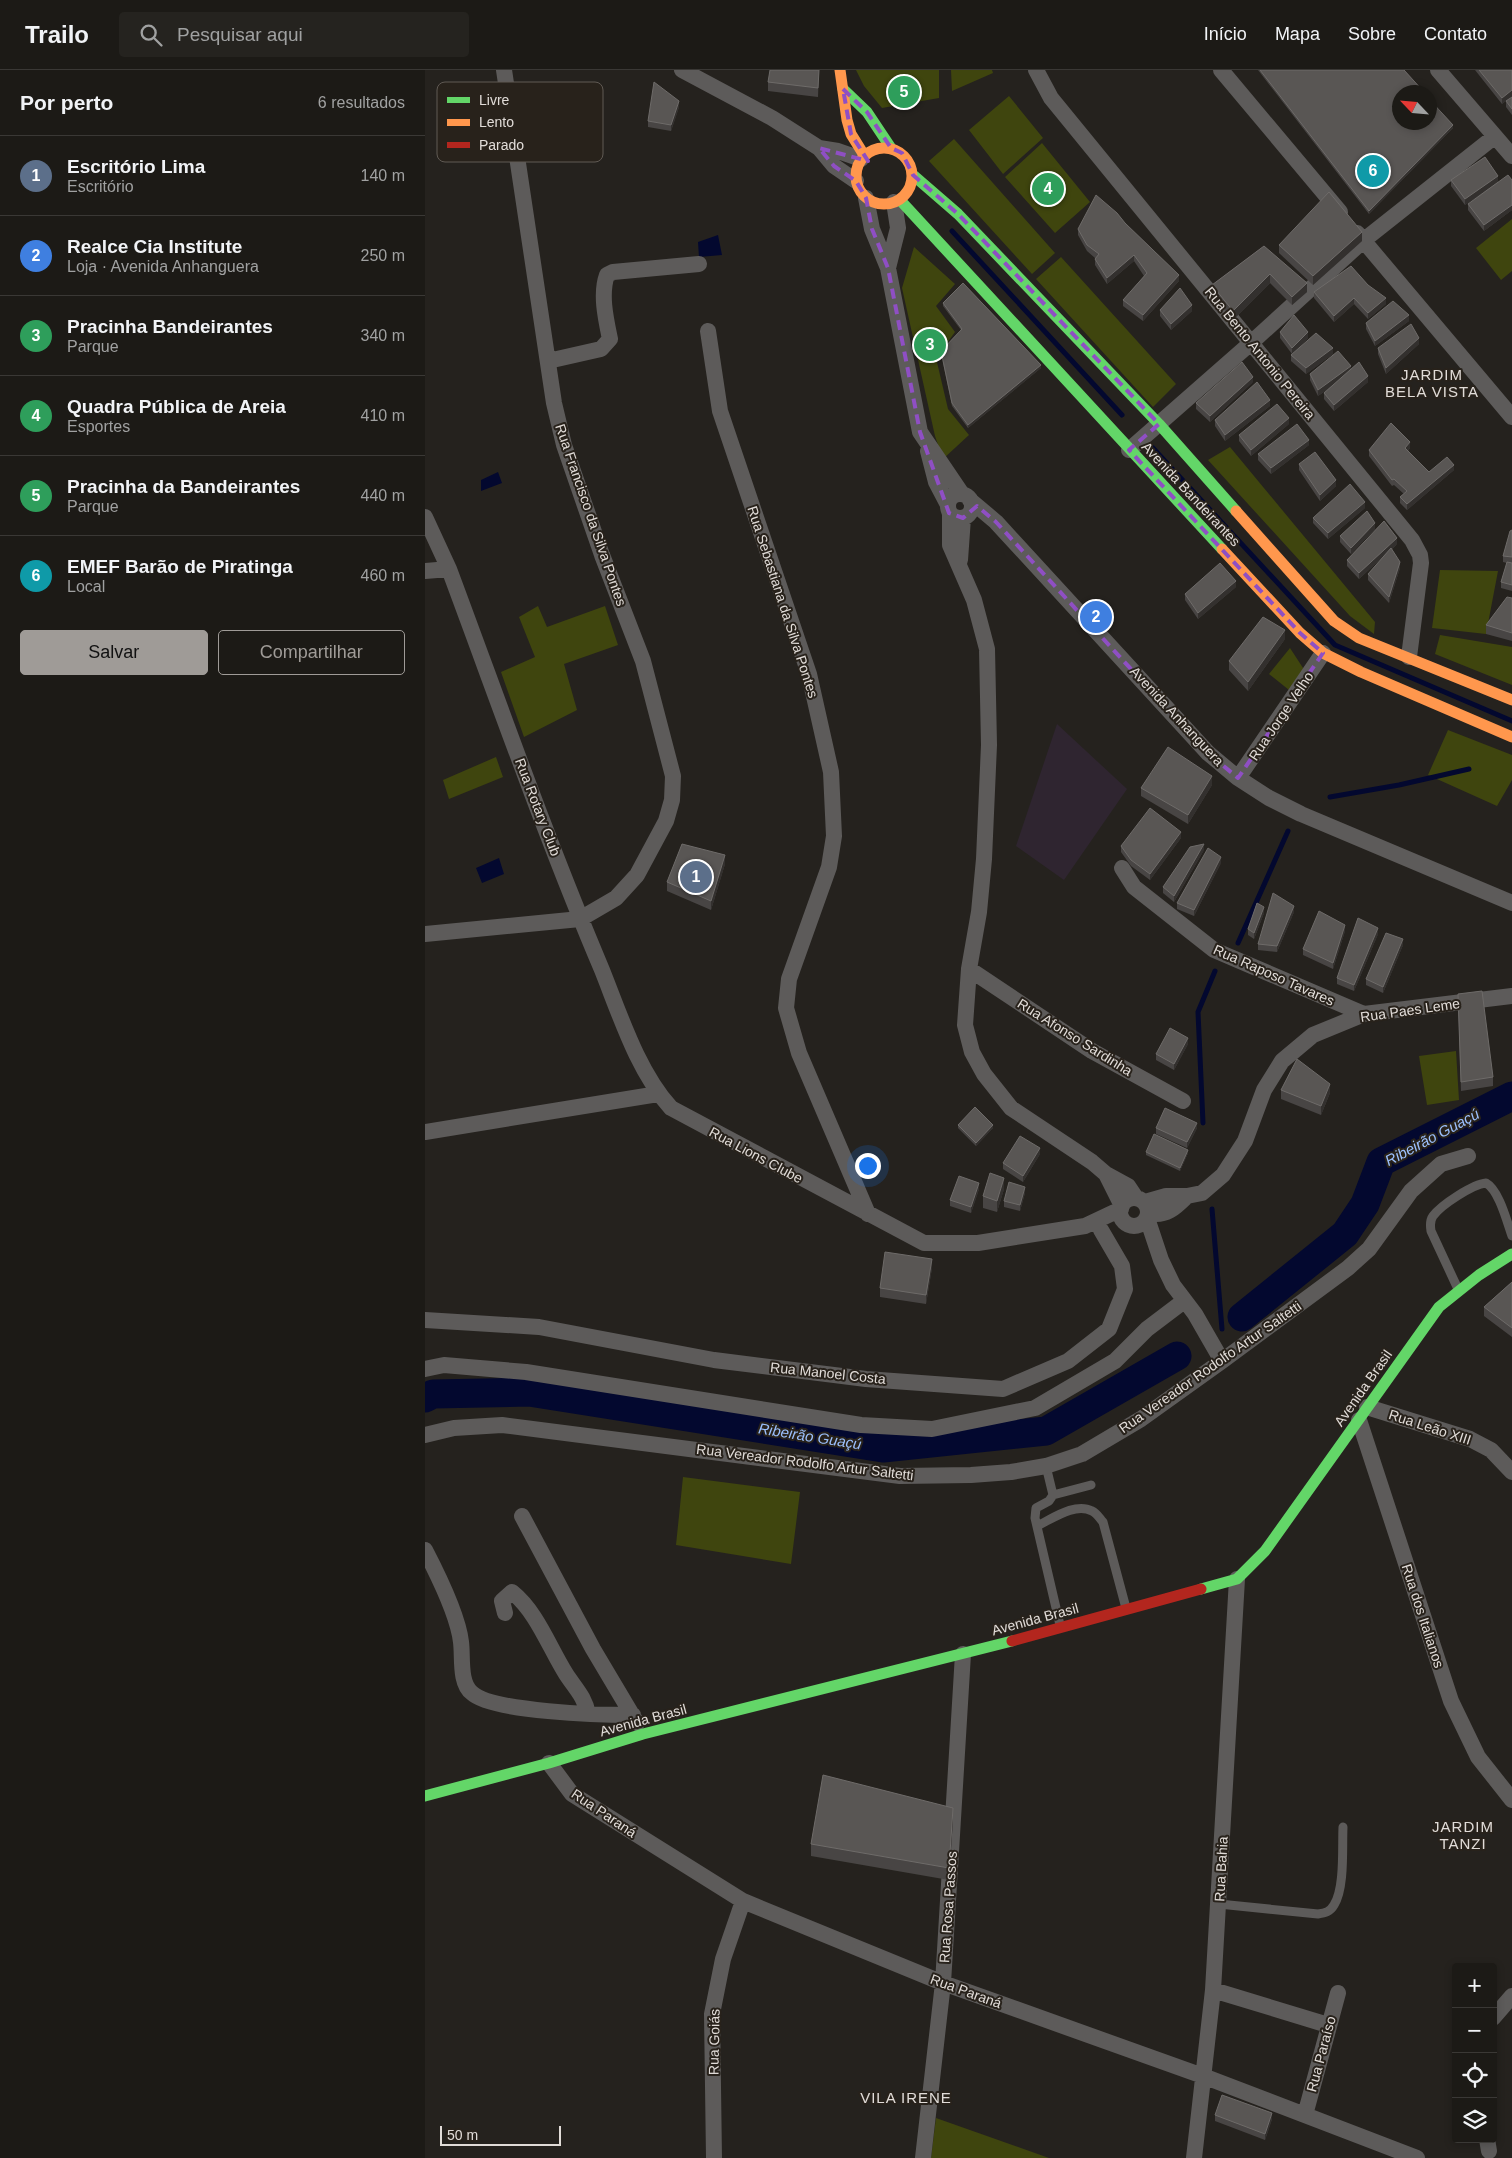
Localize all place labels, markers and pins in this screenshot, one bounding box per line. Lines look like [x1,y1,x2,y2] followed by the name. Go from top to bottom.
[888,73,920,111] pin: 5
[1357,152,1389,190] pin: 6
[1032,170,1064,208] pin: 4
[914,326,946,364] pin: 3
[1080,598,1112,636] pin: 2
[680,858,712,896] pin: 1

